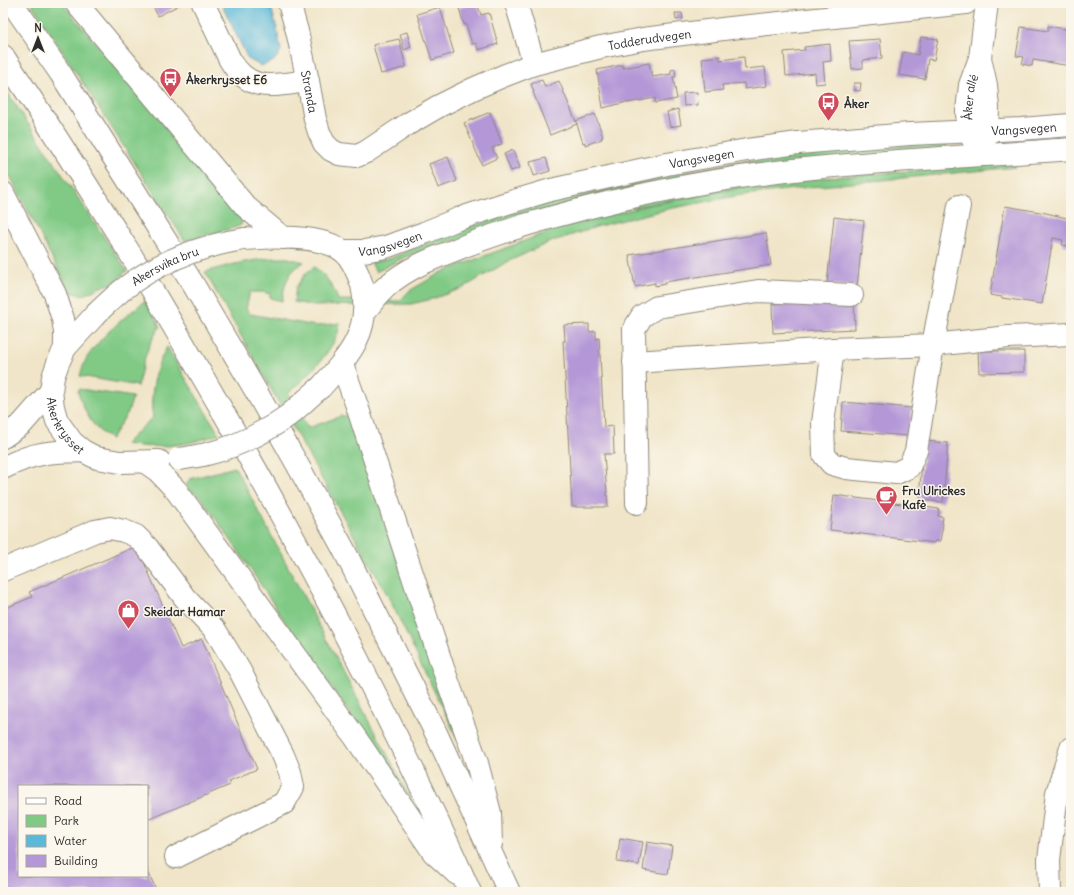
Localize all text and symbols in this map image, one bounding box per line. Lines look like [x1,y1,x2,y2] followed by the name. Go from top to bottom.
[18,18,58,58] north arrow
[34,21,42,35] text: N
[607,26,692,53] street label: Todderudvegen
[157,66,183,99] bus stop icon: Åkerkrysset E6
[298,69,321,114] street label: Stranda
[186,71,267,88] place label: Åkerkrysset E6
[959,72,981,121] street label: Åker allé
[816,90,842,123] bus stop icon: Åker
[844,95,869,111] place label: Åker
[991,119,1057,138] street label: Vangsvegen
[668,145,735,171] street label: Vangsvegen
[358,227,424,259] street label: Vangsvegen
[128,243,201,289] street label: Akersvika bru
[44,396,88,457] street label: Akerkrysset
[902,483,966,512] place label: Fru Ulrickes Kafè
[873,484,899,517] cafe icon: Fru Ulrickes Kafè
[116,598,142,631] shop icon: Skeidar Hamar
[144,604,225,619] place label: Skeidar Hamar
[18,785,148,877] legend
[54,793,82,808] text: Road
[54,813,79,828] text: Park
[54,833,87,848] text: Water
[54,853,98,868] text: Building

